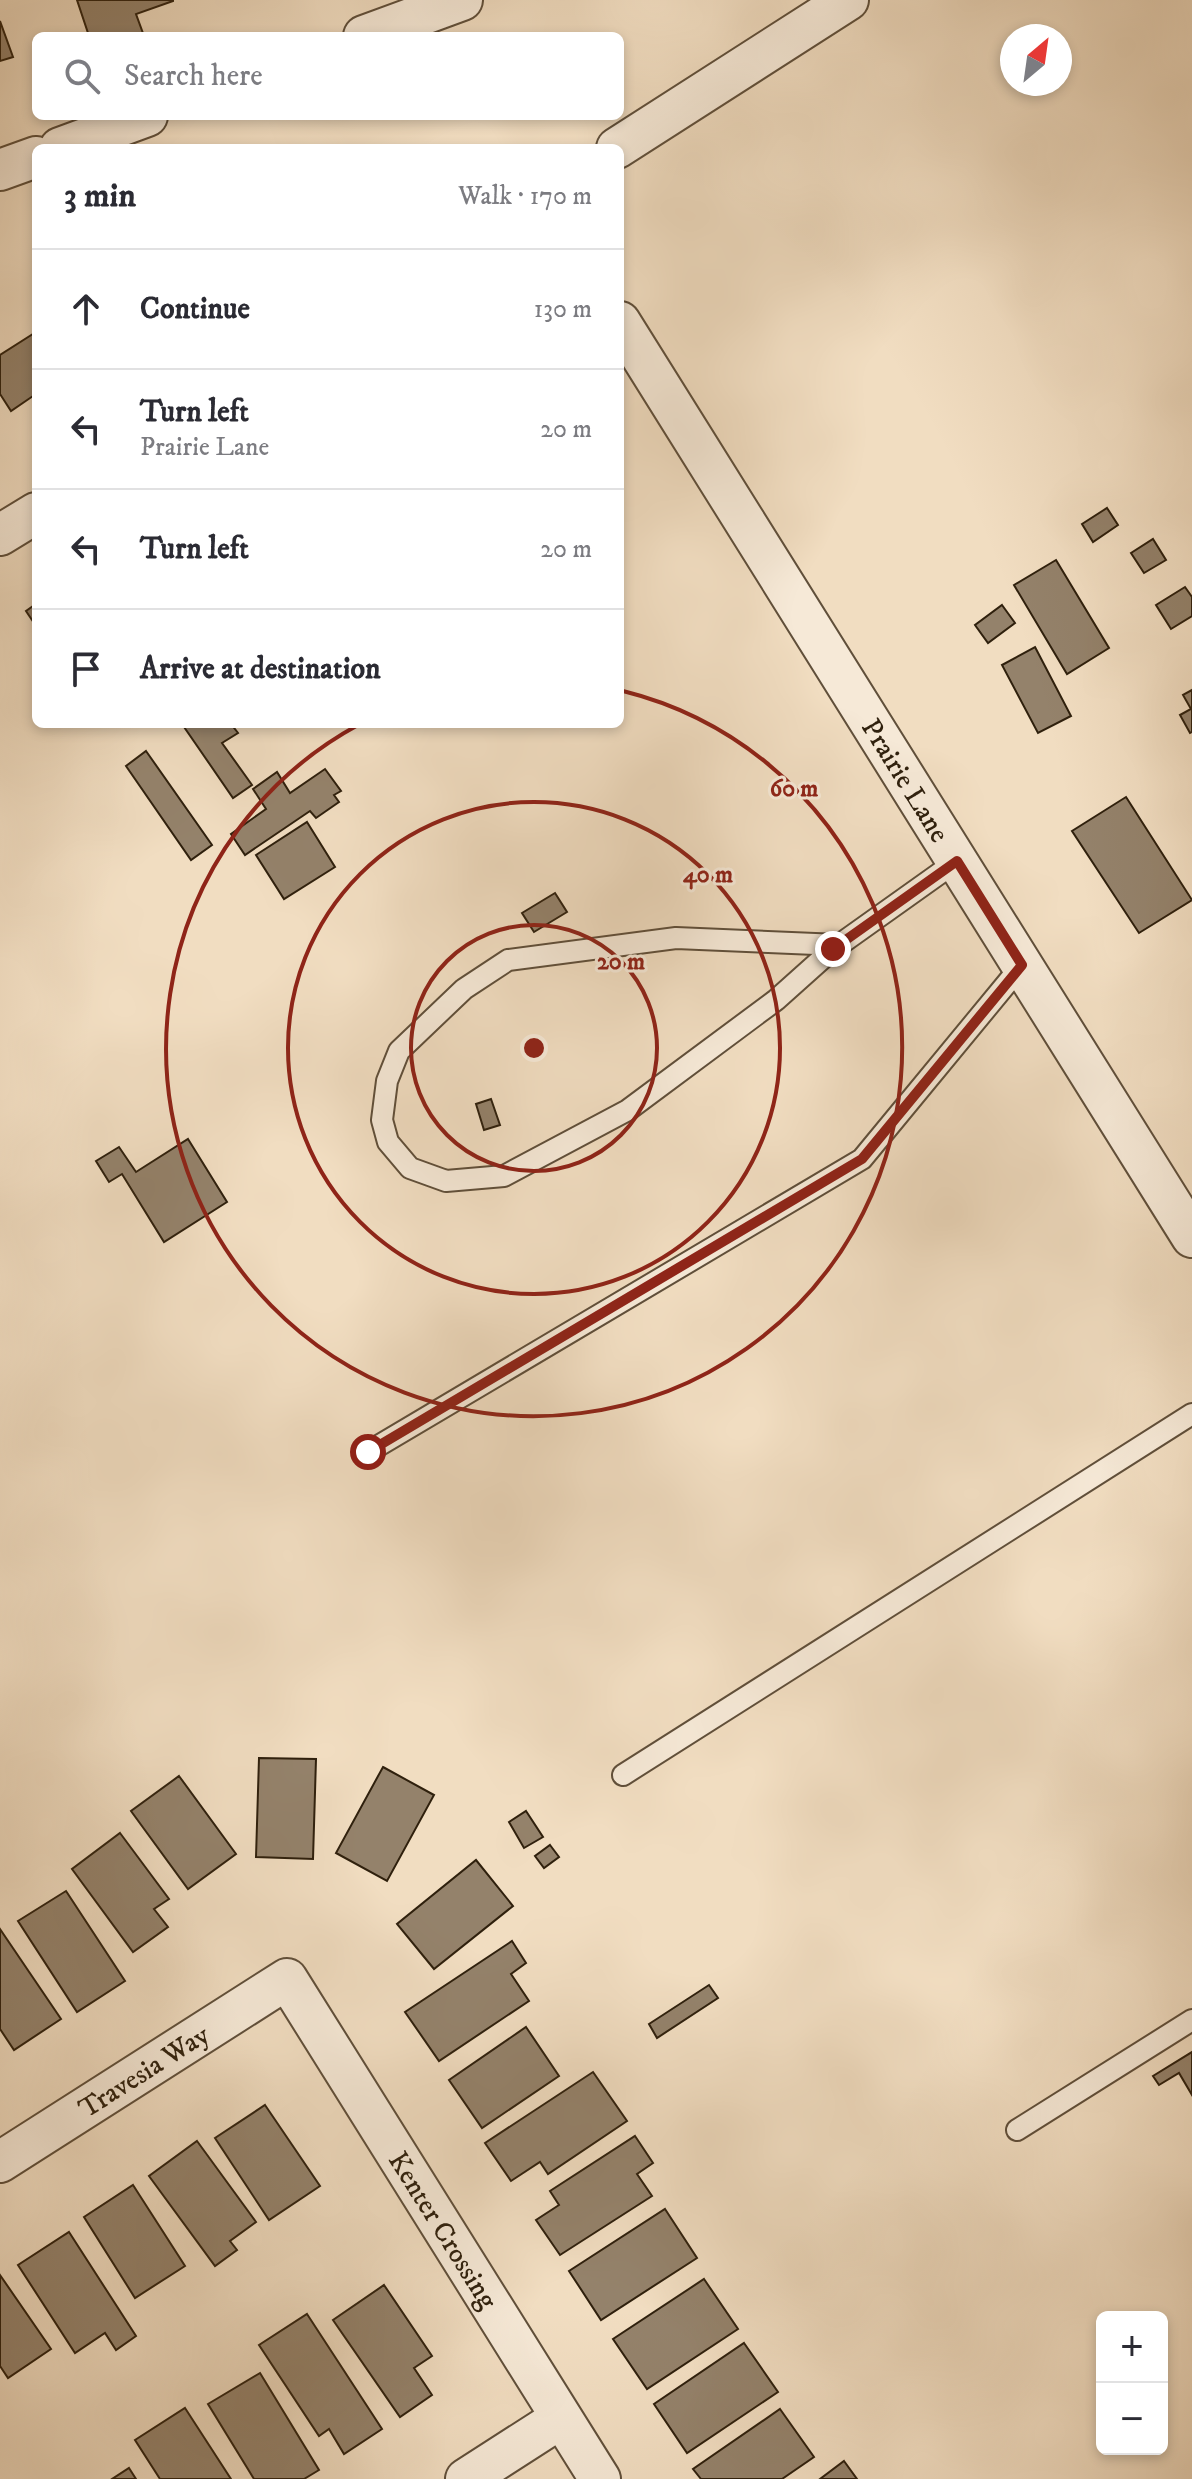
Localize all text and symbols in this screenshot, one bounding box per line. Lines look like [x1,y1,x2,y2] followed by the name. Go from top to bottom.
[1000,24,1072,96] north arrow
[32,32,624,120] search box
[60,54,104,98] icon: search
[124,58,263,95] text: Search here
[64,175,136,217] text: 3 min
[458,180,592,213] text: Walk · 170 m
[64,287,108,331] icon: ahead
[140,291,250,328] text: Continue
[534,293,592,326] text: 130 m
[140,394,249,431] text: Turn left
[64,407,108,451] icon: left
[540,413,592,446] text: 20 m
[140,431,269,464] text: Prairie Lane
[64,527,108,571] icon: left
[140,531,249,568] text: Turn left
[540,533,592,566] text: 20 m
[64,647,108,691] icon: arrive
[140,651,381,688] text: Arrive at destination
[853,712,957,849] street label: Prairie Lane
[770,774,818,804] text: 60 m
[683,860,733,890] text: 40 m
[815,931,851,967] route end
[597,947,645,977] text: 20 m
[520,1034,548,1062] centre of rings
[350,1434,386,1470] route start
[72,2017,217,2126] street label: Travesia Way
[380,2145,505,2316] street label: Kenter Crossing
[1096,2311,1168,2455] map controls
[1096,2311,1168,2383] button: +
[1096,2383,1168,2455] button: −

